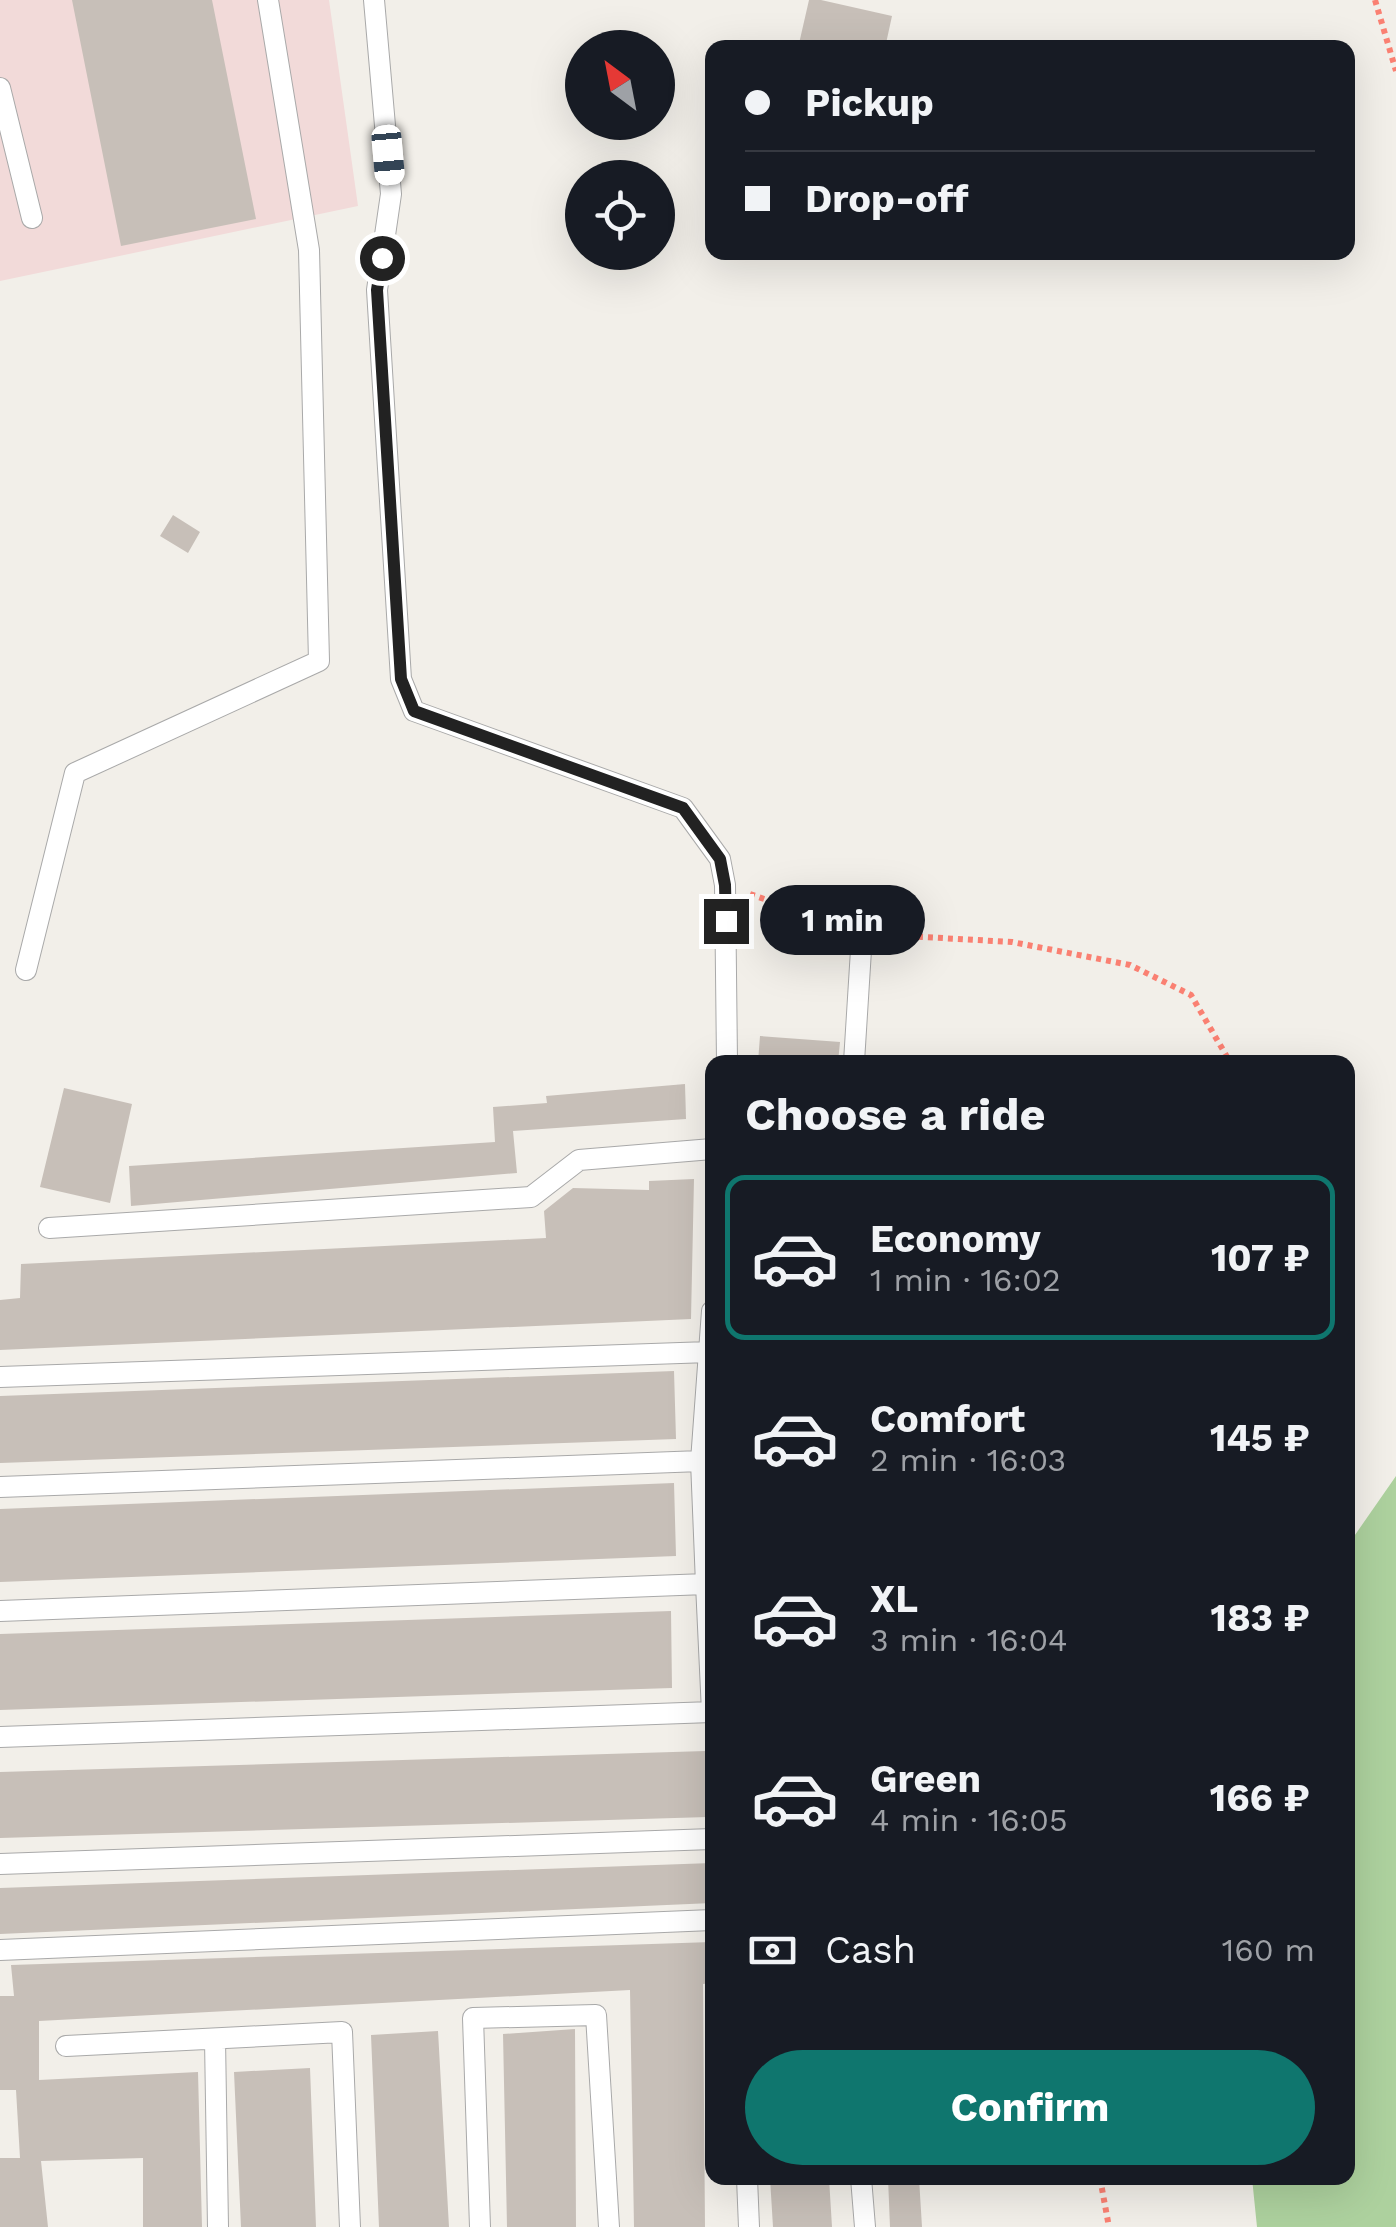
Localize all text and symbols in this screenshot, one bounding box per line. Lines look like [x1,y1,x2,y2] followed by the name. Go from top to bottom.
[565,30,675,140] north arrow
[565,30,675,270] map controls
[805,81,934,125] text: Pickup
[370,124,406,186] car
[565,160,675,270] button: locate
[805,177,969,221] text: Drop-off
[360,236,405,281] route start
[761,886,926,956] callout: 1 min
[704,899,749,944] route end
[801,901,884,939] text: 1 min
[745,1088,1045,1141] text: Choose a ride
[750,1213,840,1303] icon: car
[870,1217,1041,1261] text: Economy
[1211,1236,1310,1280] text: 107 ₽
[870,1261,1061,1299] text: 1 min · 16:02
[750,1393,840,1483] icon: car
[870,1397,1025,1441] text: Comfort
[1210,1416,1310,1460] text: 145 ₽
[870,1441,1066,1479] text: 2 min · 16:03
[750,1573,840,1663] icon: car
[870,1577,918,1621] text: XL
[1211,1596,1310,1640] text: 183 ₽
[870,1621,1068,1659] text: 3 min · 16:04
[750,1753,840,1843] icon: car
[870,1757,981,1801] text: Green
[1210,1776,1310,1820] text: 166 ₽
[870,1801,1068,1839] text: 4 min · 16:05
[745,1923,800,1978] icon: cash
[825,1928,916,1972] text: Cash
[1222,1931,1315,1969] text: 160 m
[745,2050,1315,2165] button: Confirm

